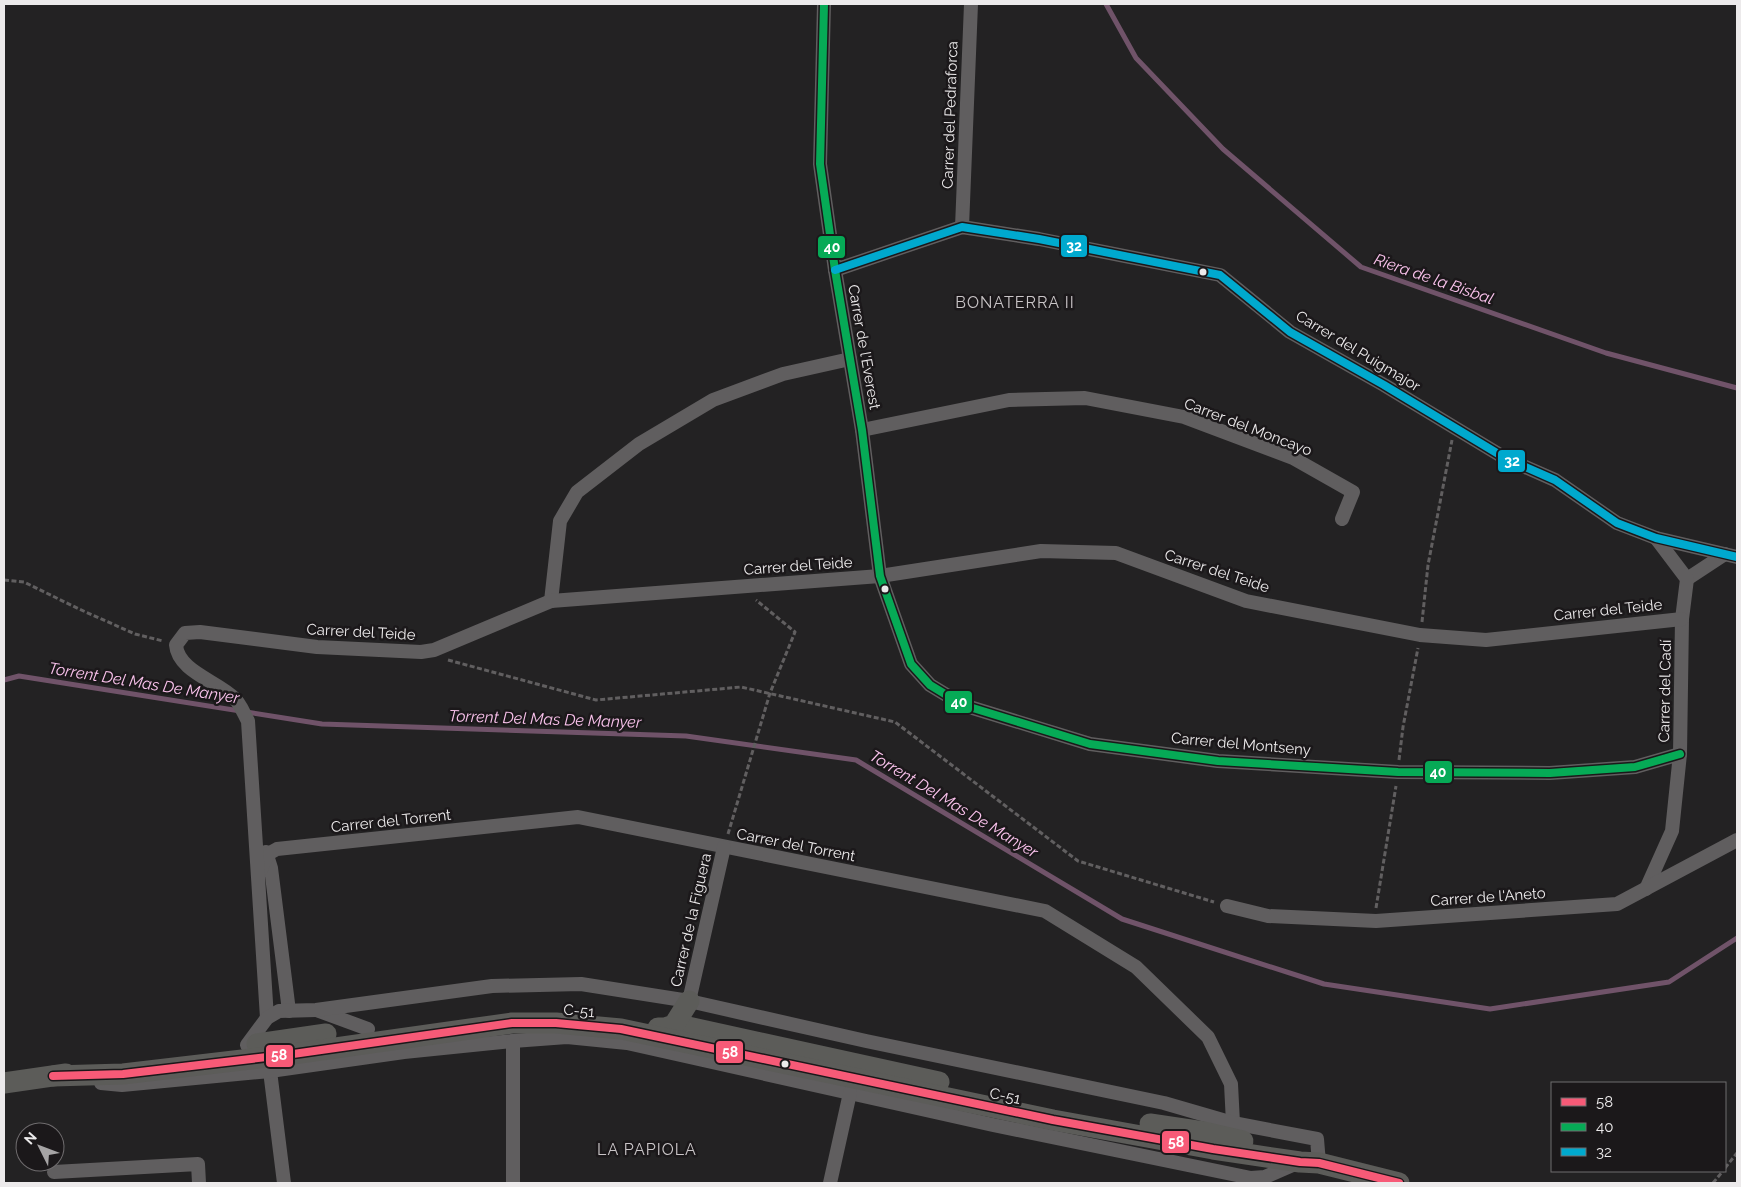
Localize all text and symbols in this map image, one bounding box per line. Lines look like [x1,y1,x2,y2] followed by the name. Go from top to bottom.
[938,41,962,189] street label: Carrer del Pedraforca
[1060,234,1088,258] line badge: 32
[817,235,846,259] line badge: 40
[1066,238,1082,254] text: 32
[824,239,840,255] text: 40
[1372,250,1496,308] water label: Riera de la Bisbal
[1198,267,1208,277] unlabelled marker
[844,283,884,411] street label: Carrer de l'Everest
[955,293,1075,312] district label: BONATERRA II
[1292,307,1424,396] street label: Carrer del Puigmajor
[1182,394,1315,460] street label: Carrer del Moncayo
[1497,449,1526,473] line badge: 32
[1504,453,1520,469] text: 32
[1162,546,1272,596] street label: Carrer del Teide
[743,553,853,579] street label: Carrer del Teide
[880,584,890,594] unlabelled marker
[1553,595,1663,625] street label: Carrer del Teide
[306,620,416,644] street label: Carrer del Teide
[1655,639,1675,743] street label: Carrer del Cadí
[47,659,241,708] water label: Torrent Del Mas De Manyer
[944,690,973,714] line badge: 40
[951,694,967,710] text: 40
[448,706,642,732] water label: Torrent Del Mas De Manyer
[1170,729,1312,759] street label: Carrer del Montseny
[866,746,1042,862] water label: Torrent Del Mas De Manyer
[1424,760,1453,784] line badge: 40
[1430,764,1446,780] text: 40
[330,806,452,836] street label: Carrer del Torrent
[735,825,857,865] street label: Carrer del Torrent
[667,851,715,989] street label: Carrer de la Figuera
[1430,884,1546,910] street label: Carrer de l'Aneto
[563,1001,596,1021] street label: C-51
[715,1040,744,1064] line badge: 58
[265,1044,294,1068] line badge: 58
[722,1044,738,1060] text: 58
[271,1047,287,1063] text: 58
[780,1059,790,1069] unlabelled marker
[1551,1082,1726,1172] legend
[988,1084,1023,1108] street label: C-51
[1596,1093,1613,1111] text: 58
[1596,1118,1613,1136] text: 40
[15,1122,65,1172] north arrow
[21,1129,40,1148] text: N
[1161,1130,1190,1154] line badge: 58
[1168,1134,1184,1150] text: 58
[597,1140,697,1159] district label: LA PAPIOLA
[1596,1143,1612,1161] text: 32

